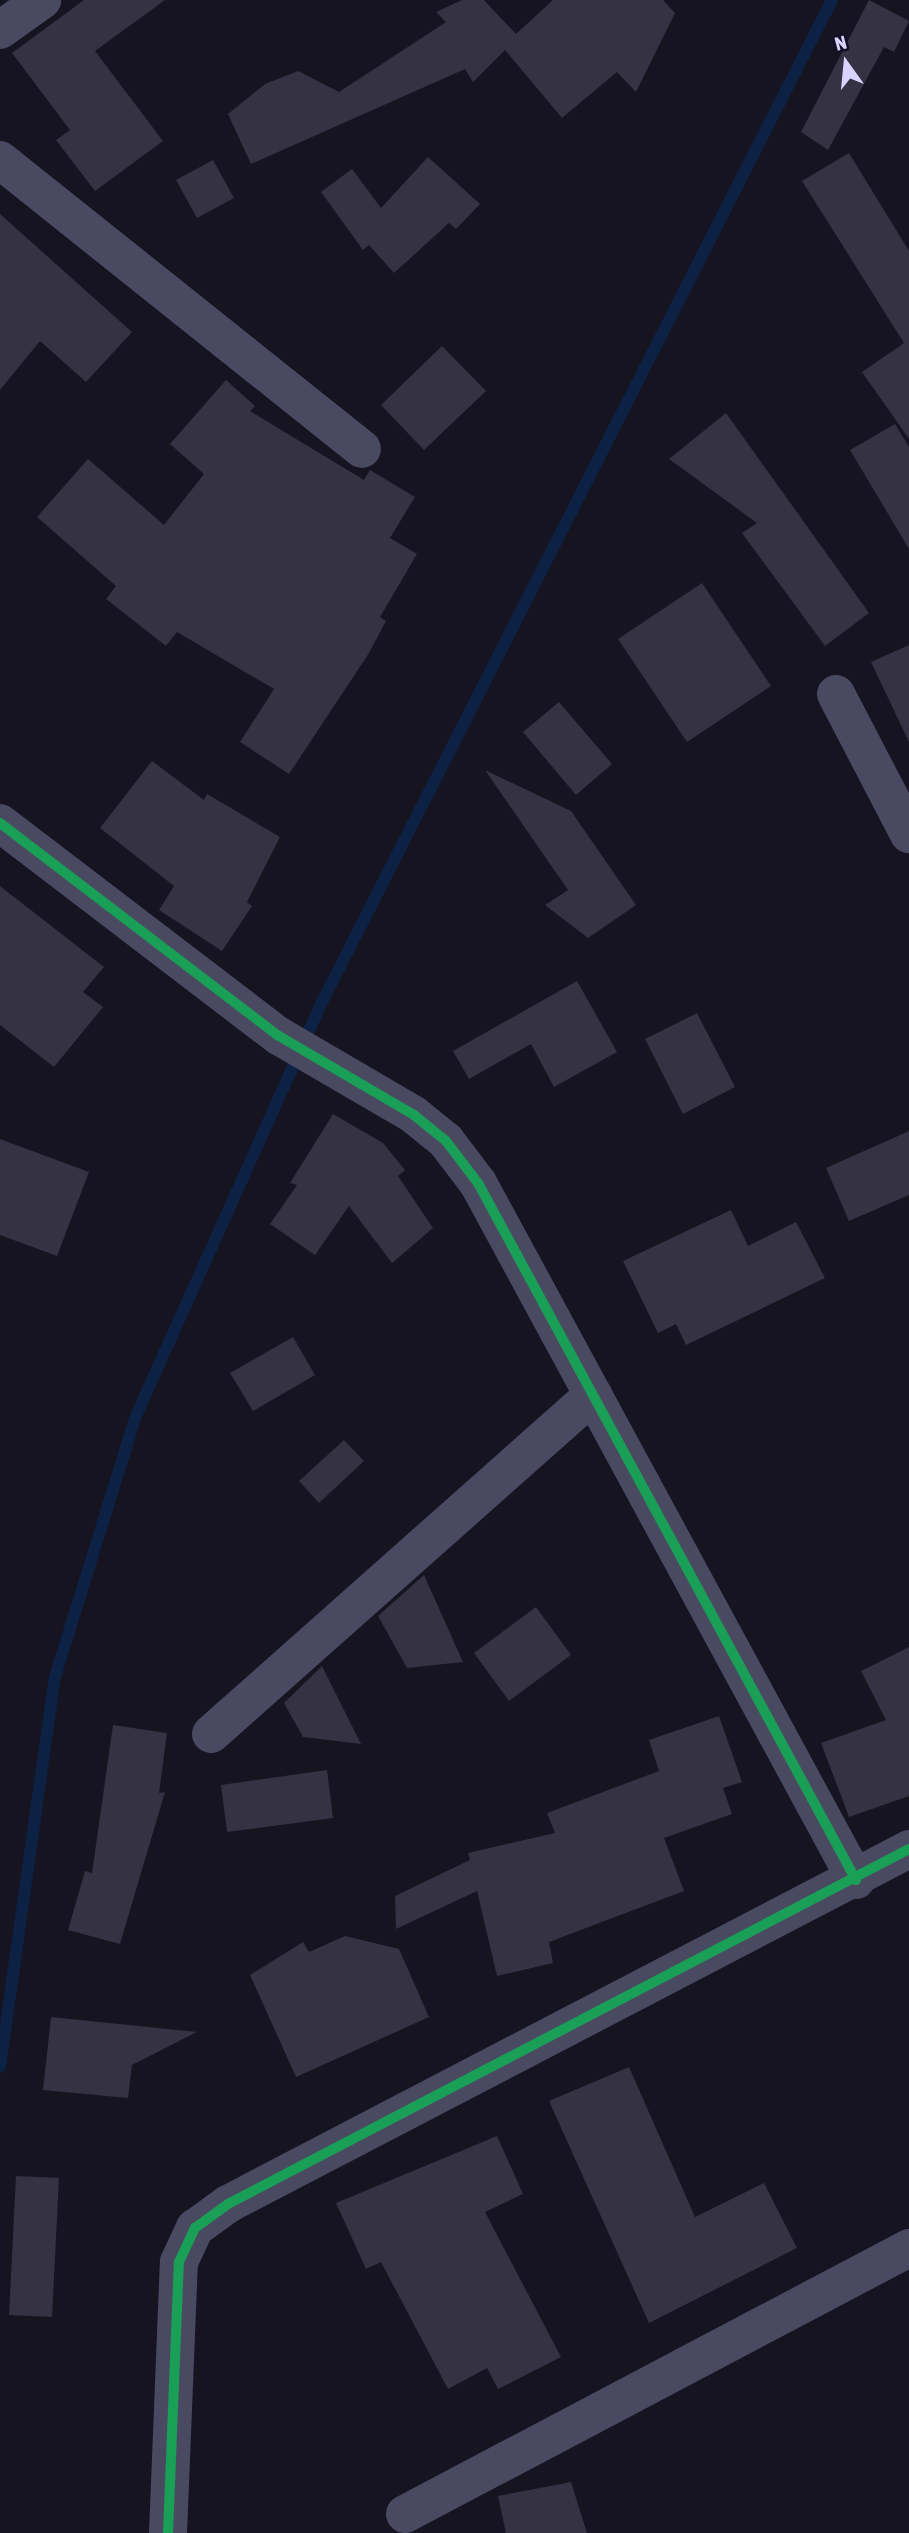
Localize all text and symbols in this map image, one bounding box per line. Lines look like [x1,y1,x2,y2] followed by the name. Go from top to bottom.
[811,28,881,98] north arrow
[832,31,849,55] text: N

